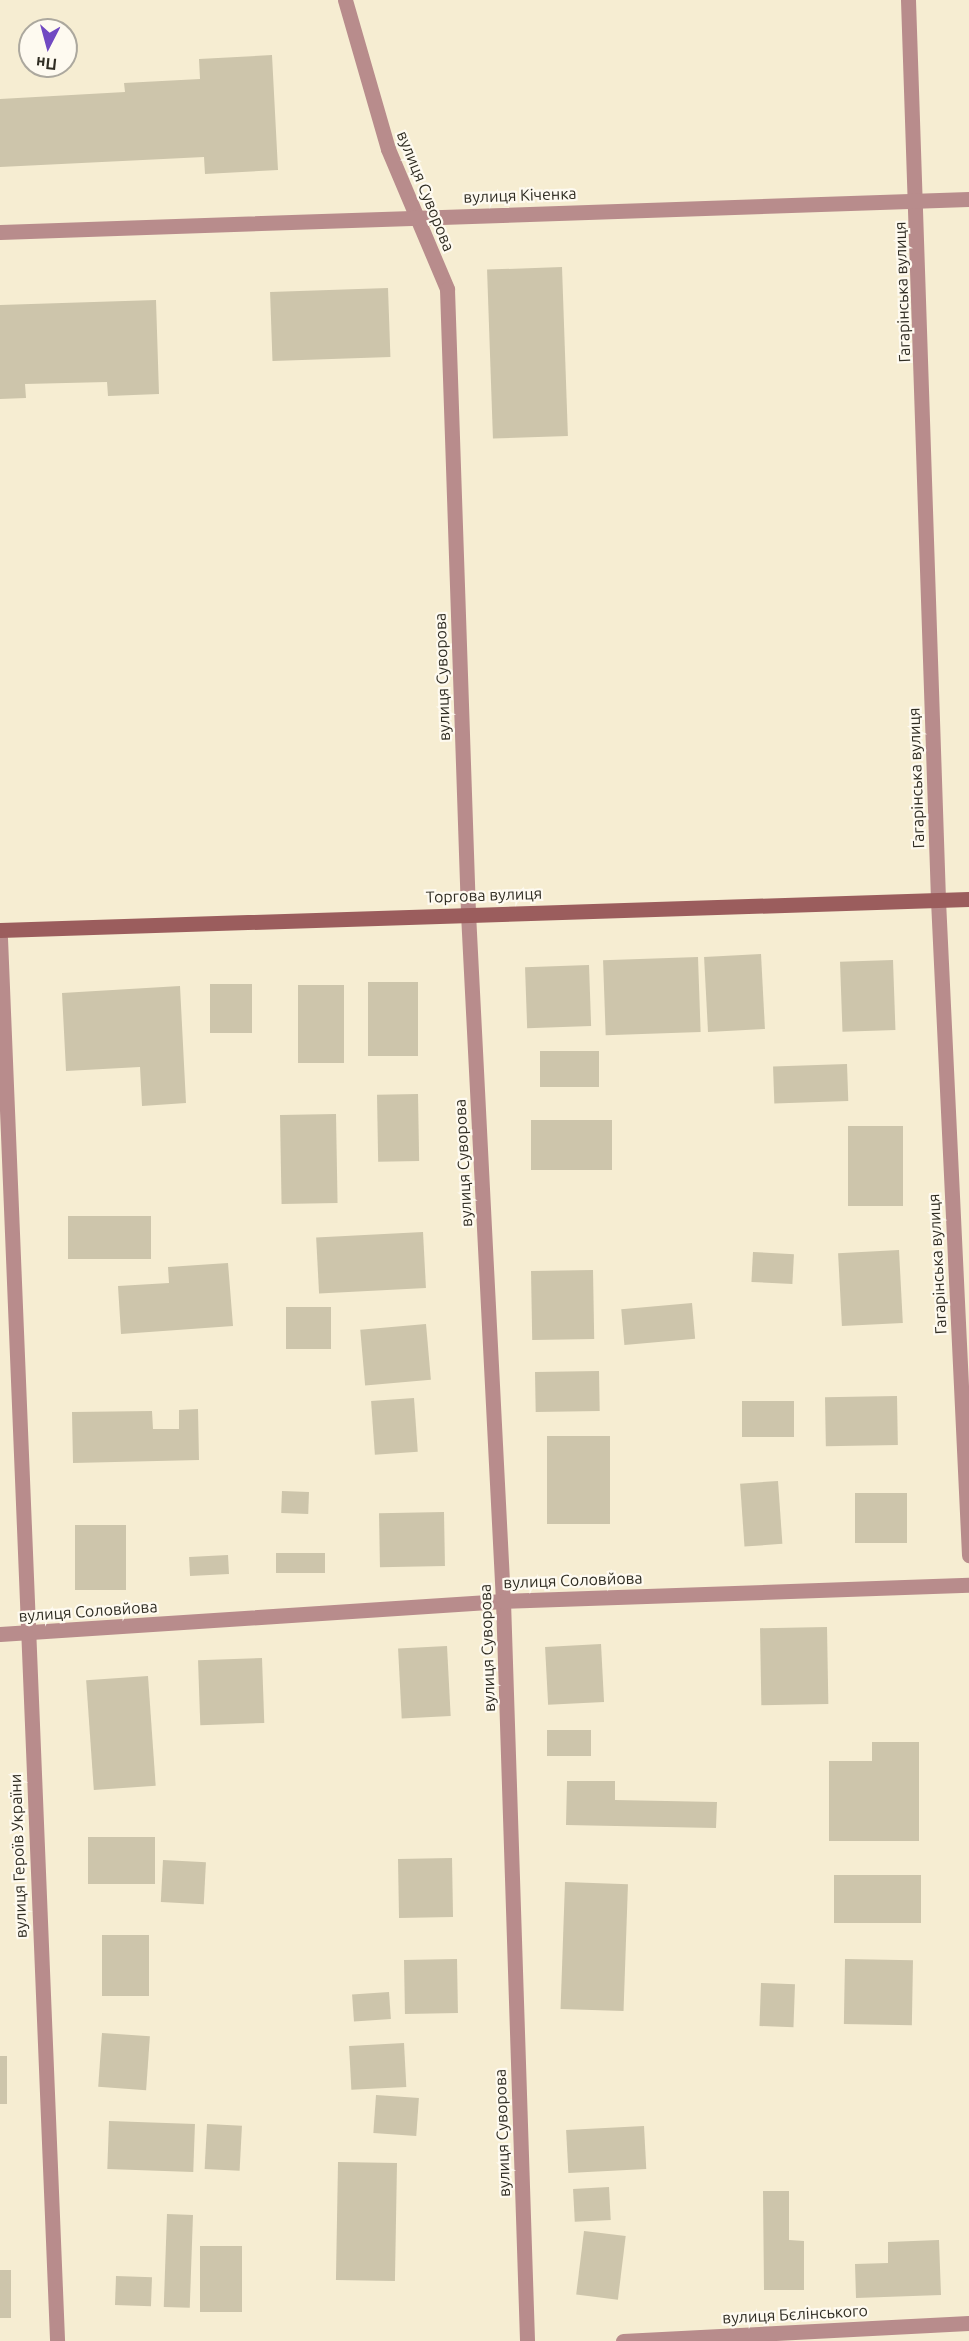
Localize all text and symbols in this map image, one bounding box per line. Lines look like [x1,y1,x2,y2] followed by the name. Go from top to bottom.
[18,18,78,78] north arrow
[35,54,58,74] text: Пн
[393,128,459,254] street label: вулиця Суворова
[463,183,577,207] street label: вулиця Кіченка
[890,221,914,363] street label: Гагарінська вулиця
[430,613,454,741] street label: вулиця Суворова
[904,707,928,849] street label: Гагарінська вулиця
[426,883,542,907] street label: Торгова вулиця
[450,1099,476,1227] street label: вулиця Суворова
[924,1193,950,1335] street label: Гагарінська вулиця
[503,1568,643,1592] street label: вулиця Соловйова
[475,1584,499,1712] street label: вулиця Суворова
[18,1597,158,1625] street label: вулиця Соловйова
[6,1774,30,1938] street label: вулиця Героїв України
[490,2069,514,2197] street label: вулиця Суворова
[722,2301,868,2327] street label: вулиця Бєлінського

